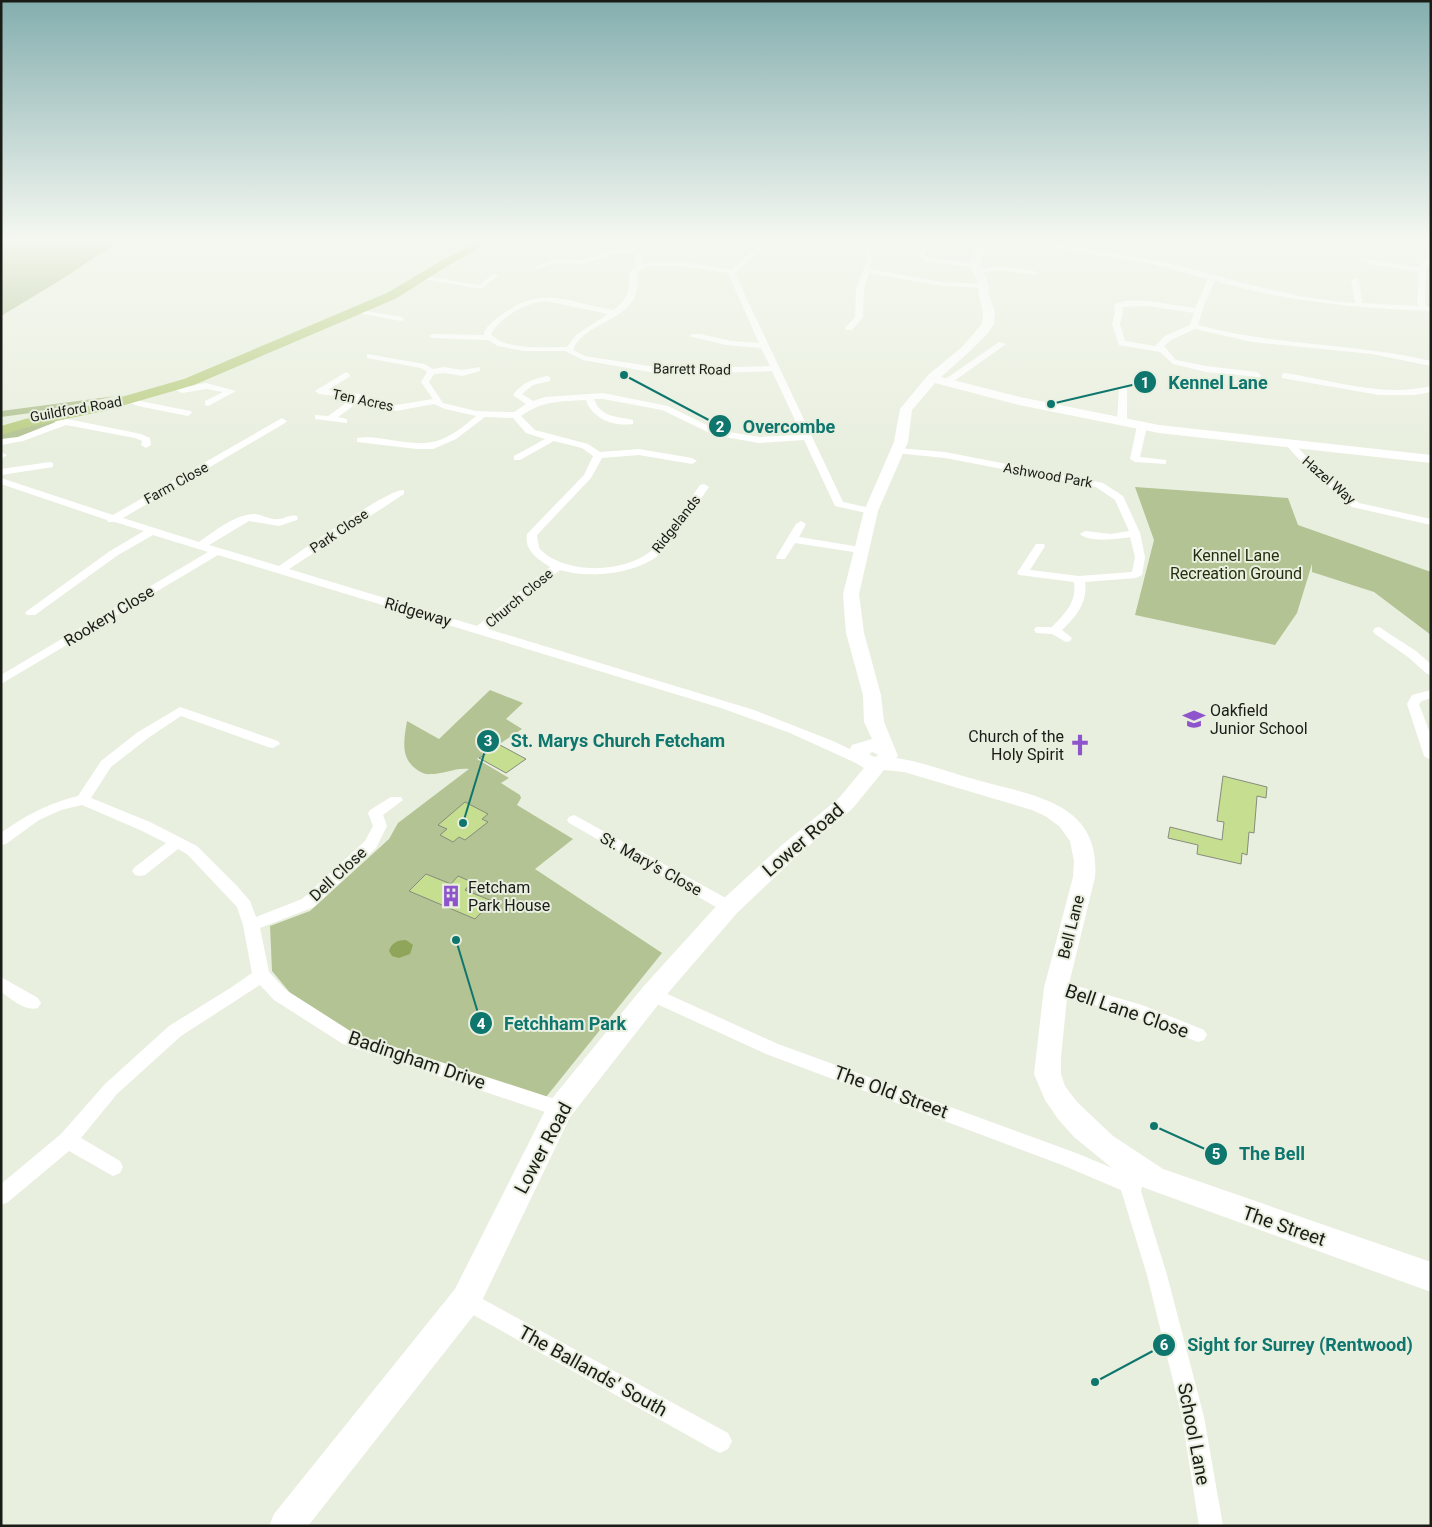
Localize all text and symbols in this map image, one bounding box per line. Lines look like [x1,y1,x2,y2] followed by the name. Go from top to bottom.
[653,360,731,378] street label: Barrett Road
[1133,366,1277,399] callout: Kennel Lane
[1168,372,1268,393] text: Kennel Lane
[1141,374,1149,392] text: 1
[331,386,395,414] street label: Ten Acres
[29,393,123,425] street label: Guildford Road
[708,410,845,443] callout: Overcombe
[743,416,836,437] text: Overcombe
[716,418,725,436] text: 2
[1299,453,1359,508] street label: Hazel Way
[141,459,211,507] street label: Farm Close
[1002,459,1095,491] street label: Ashwood Park
[648,492,704,556] street label: Ridgelands
[307,506,371,556] street label: Park Close
[1170,546,1302,583] park label: Kennel Lane Recreation Ground
[482,565,556,631] street label: Church Close
[60,582,158,650] street label: Rookery Close
[382,593,454,631] street label: Ridgeway
[1210,701,1308,738] place label: Oakfield Junior School
[1181,706,1207,732] school or university icon: Oakfield Junior School
[476,724,735,757] callout: St. Marys Church Fetcham
[968,727,1064,764] place label: Church of the Holy Spirit
[511,730,725,751] text: St. Marys Church Fetcham
[484,732,492,750] text: 3
[1067,732,1093,758] church icon: Church of the Holy Spirit
[758,798,848,882] street label: Lower Road
[597,828,705,900] street label: St. Mary's Close
[306,843,370,905] street label: Dell Close
[468,878,550,915] place label: Fetcham Park House
[438,883,464,909] building icon: Fetcham Park House
[1054,893,1088,961] street label: Bell Lane
[1062,979,1192,1043] street label: Bell Lane Close
[469,1007,636,1040] callout: Fetchham Park
[504,1013,626,1034] text: Fetchham Park
[477,1015,486,1033] text: 4
[345,1026,489,1094] street label: Badingham Drive
[831,1061,951,1123] street label: The Old Street
[509,1098,577,1198] street label: Lower Road
[1203,1137,1315,1170] callout: The Bell
[1239,1143,1305,1164] text: The Bell
[1212,1145,1220,1163] text: 5
[1239,1201,1329,1251] street label: The Street
[515,1321,671,1421] street label: The Ballands' South
[1152,1328,1422,1361] callout: Sight for Surrey (Rentwood)
[1187,1334,1413,1356] text: Sight for Surrey (Rentwood)
[1160,1336,1169,1354] text: 6
[1173,1381,1215,1487] street label: School Lane

